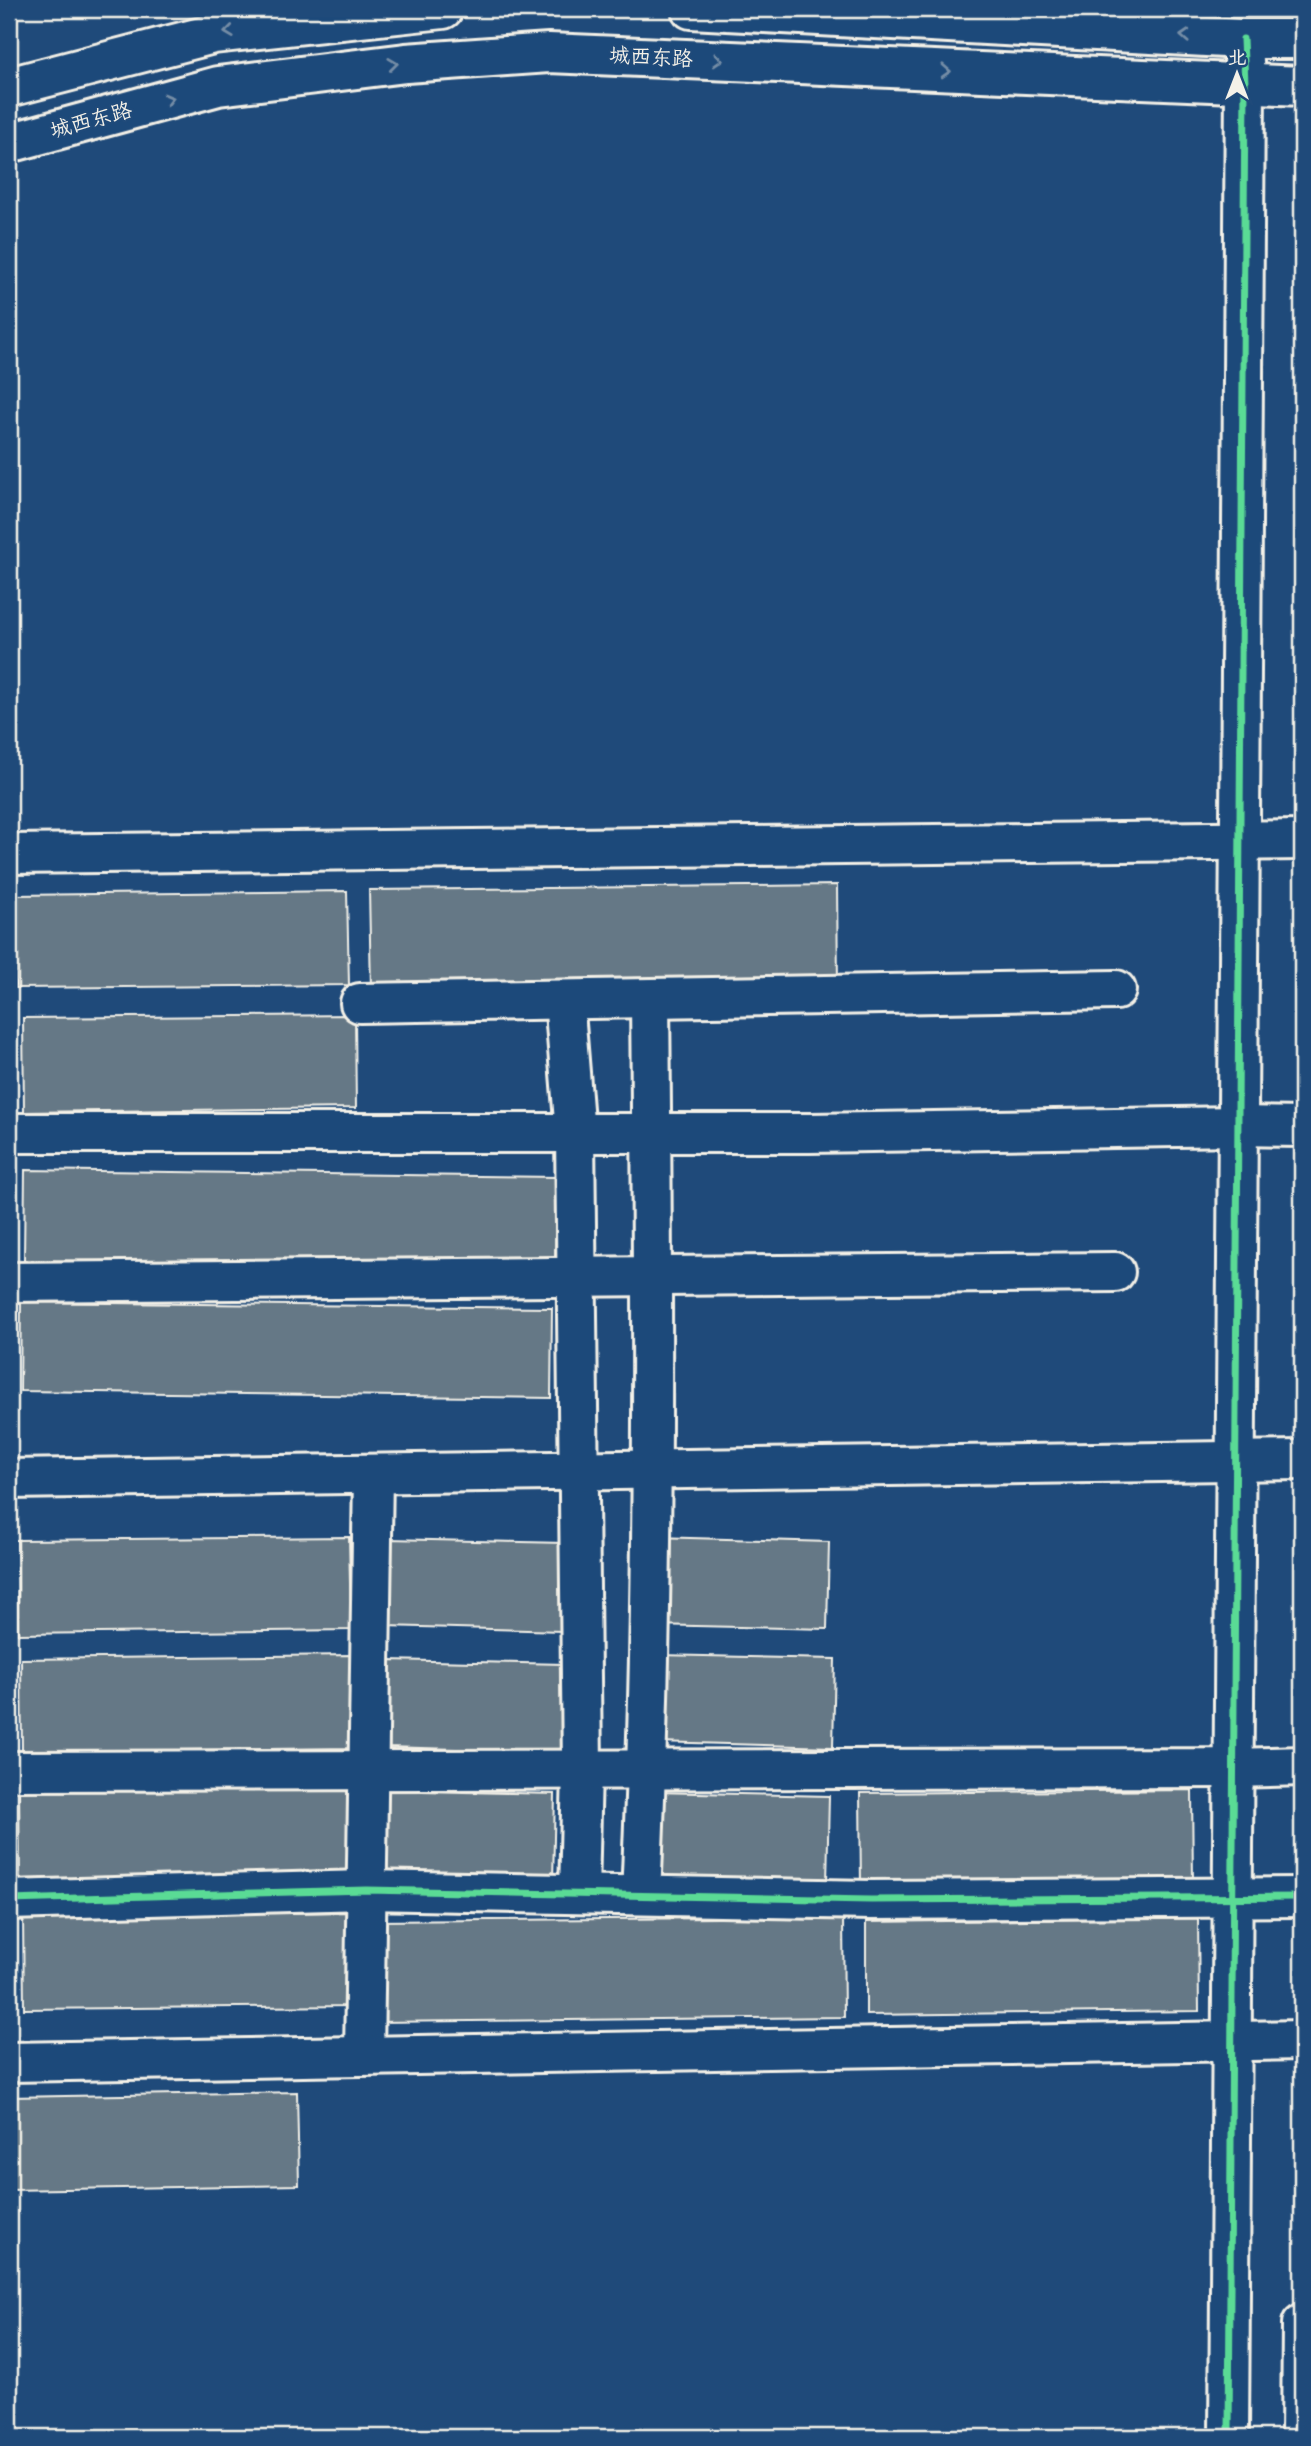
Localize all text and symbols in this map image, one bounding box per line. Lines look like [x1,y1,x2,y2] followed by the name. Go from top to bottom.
[223,24,234,39] one-way arrow
[1179,29,1190,44] one-way arrow
[1202,38,1272,108] north arrow
[608,40,694,71] street label: 城西东路
[1227,44,1247,69] text: 北
[713,52,724,67] one-way arrow
[388,57,399,72] one-way arrow
[940,63,951,78] one-way arrow
[163,93,175,107] one-way arrow
[47,95,135,142] street label: 城西东路

